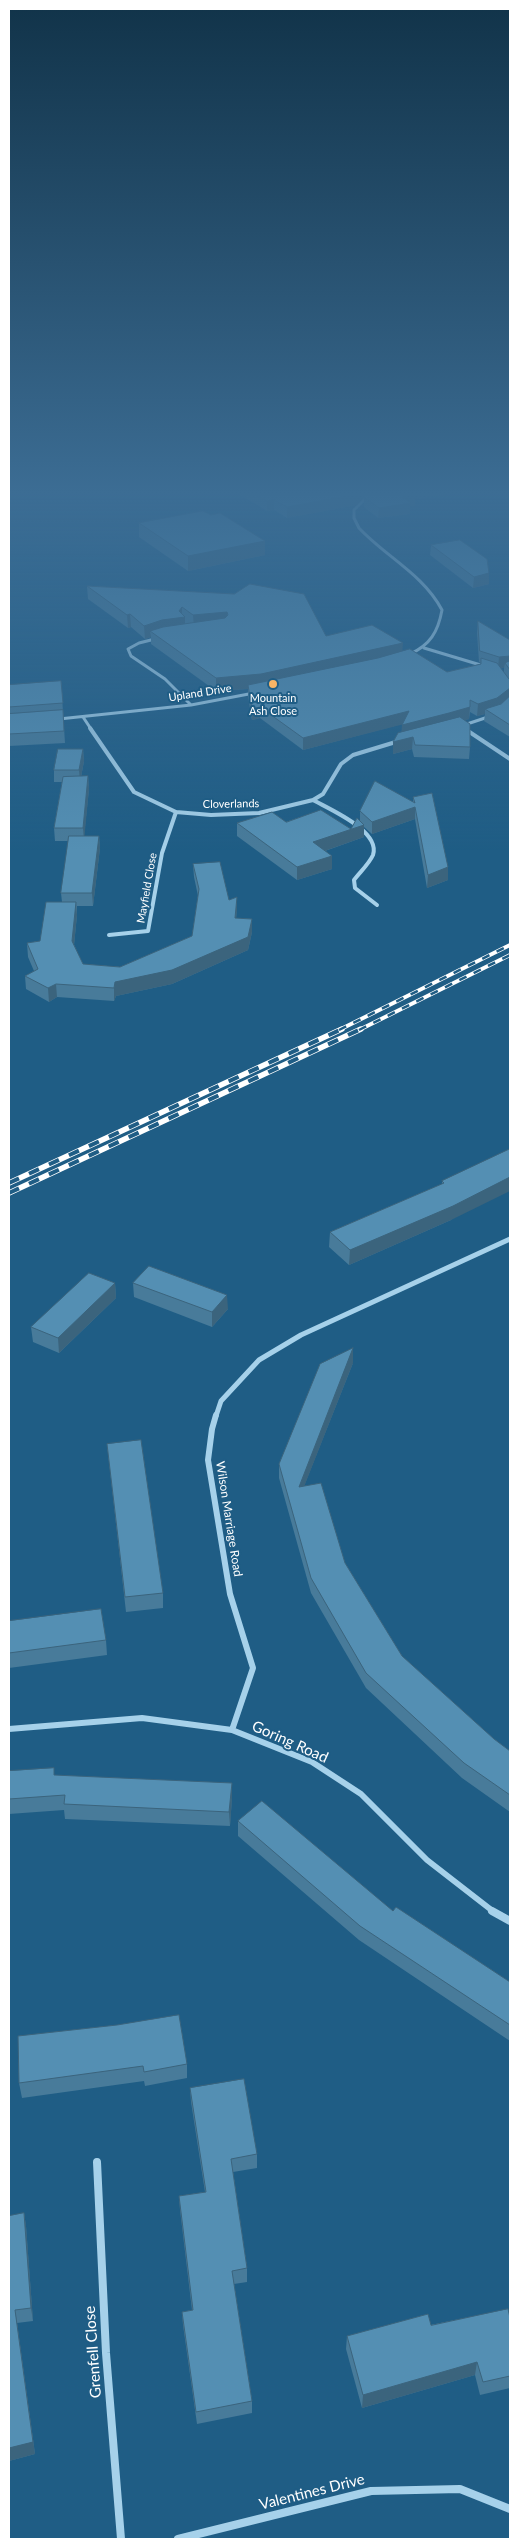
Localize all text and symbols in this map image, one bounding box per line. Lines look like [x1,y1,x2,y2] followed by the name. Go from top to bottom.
[267,678,279,690] marker: Mountain Ash Close
[168,682,232,704] street label: Upland Drive
[249,691,297,717] place label: Mountain Ash Close
[203,797,259,811] street label: Cloverlands
[134,852,160,924] street label: Mayfield Close
[213,1460,245,1578] street label: Wilson Marriage Road
[249,1717,331,1767] street label: Goring Road
[81,2305,105,2399] street label: Grenfell Close
[257,2470,367,2514] street label: Valentines Drive

